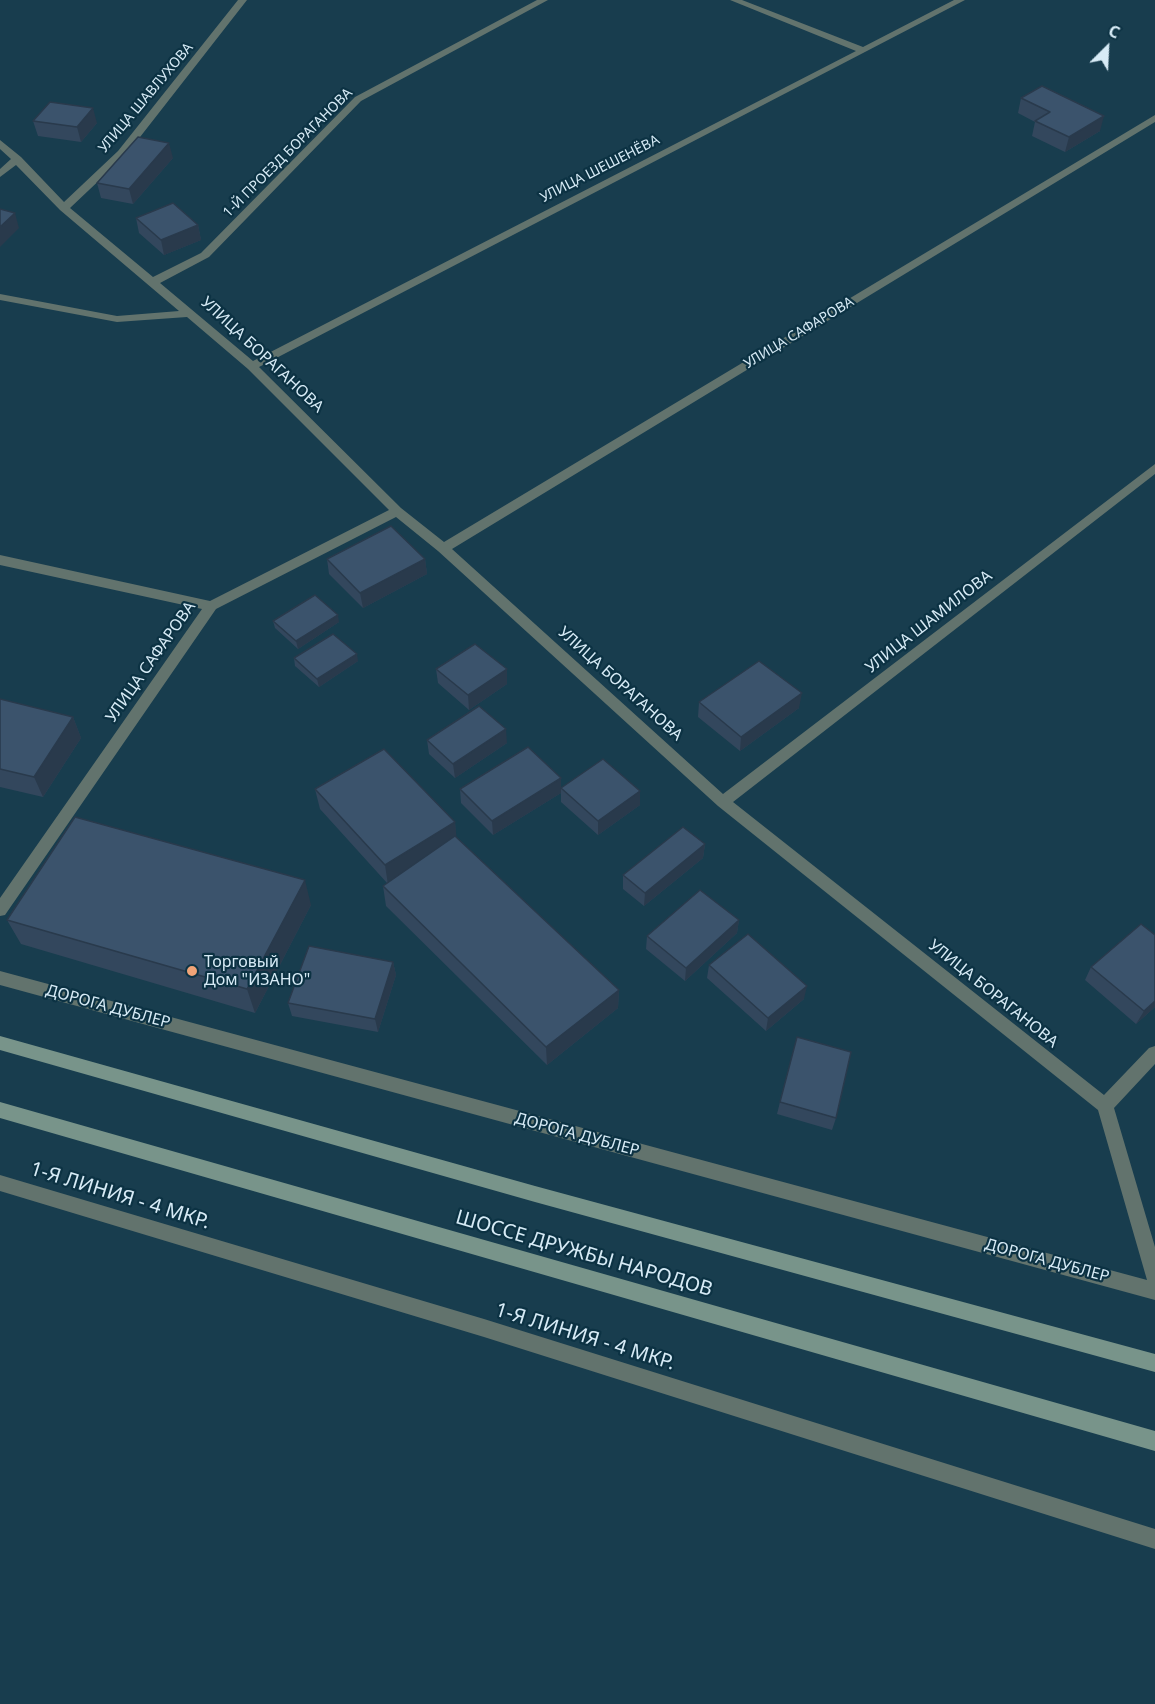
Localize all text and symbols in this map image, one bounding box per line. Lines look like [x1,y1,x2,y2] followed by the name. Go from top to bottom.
[1077,18,1137,78] north arrow
[1105,19,1124,44] text: С
[95,40,197,156] street label: УЛИЦА ШАВЛУХОВА
[220,85,356,221] street label: 1-Й ПРОЕЗД БОРАГАНОВА
[538,132,662,206] street label: УЛИЦА ШЕШЕНЁВА
[197,293,327,417] street label: УЛИЦА БОРАГАНОВА
[741,294,857,372] street label: УЛИЦА САФАРОВА
[862,567,996,677] street label: УЛИЦА ШАМИЛОВА
[102,598,200,726] street label: УЛИЦА САФАРОВА
[554,623,686,745] street label: УЛИЦА БОРАГАНОВА
[924,936,1062,1052] street label: УЛИЦА БОРАГАНОВА
[204,952,310,990] place label: Торговый Дом "ИЗАНО"
[185,964,199,978] marker: Торговый Дом "ИЗАНО"
[44,981,172,1033] street label: ДОРОГА ДУБЛЕР
[513,1109,641,1161] street label: ДОРОГА ДУБЛЕР
[27,1157,213,1235] street label: 1-Я ЛИНИЯ - 4 МКР.
[453,1206,715,1302] street label: ШОССЕ ДРУЖБЫ НАРОДОВ
[983,1235,1111,1287] street label: ДОРОГА ДУБЛЕР
[492,1298,678,1376] street label: 1-Я ЛИНИЯ - 4 МКР.

